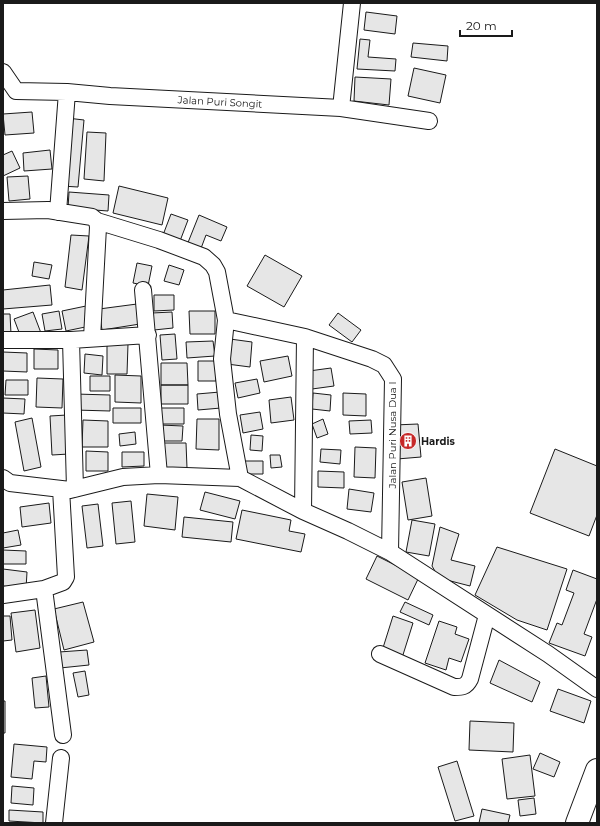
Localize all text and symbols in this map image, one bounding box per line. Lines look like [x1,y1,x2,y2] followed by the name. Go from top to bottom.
[460,12,512,38] scale bar
[466,18,497,33] text: 20 m
[176,93,263,111] street label: Jalan Puri Songit
[386,382,399,489] street label: Jalan Puri Nusa Dua I
[398,431,418,451] building icon: Hardis
[421,435,455,448] place label: Hardis

